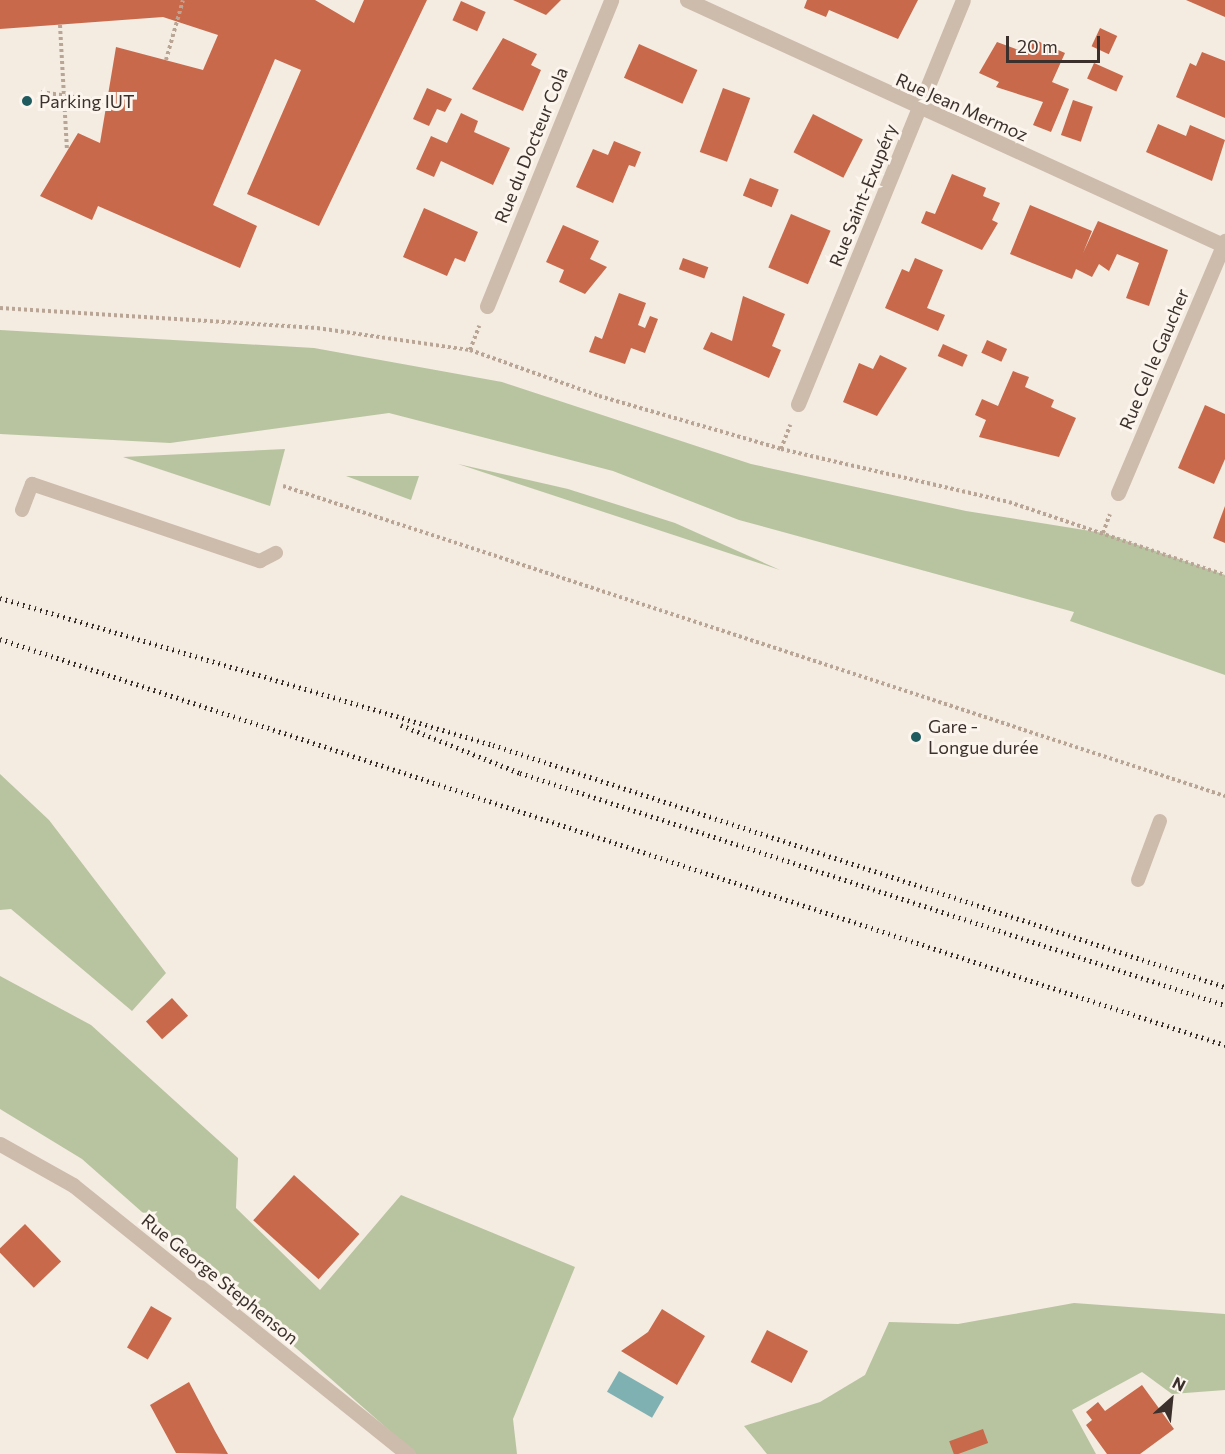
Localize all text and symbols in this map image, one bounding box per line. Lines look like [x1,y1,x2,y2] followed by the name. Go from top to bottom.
[1009,24,1104,62] scale bar
[1017,35,1058,57] text: 20 m
[490,64,572,226] street label: Rue du Docteur Cola
[893,68,1031,146] street label: Rue Jean Mermoz
[39,90,135,112] place label: Parking IUT
[20,94,34,108] marker: Parking IUT
[825,121,901,269] street label: Rue Saint-Exupéry
[1115,285,1193,433] street label: Rue Cel le Gaucher
[928,716,1038,758] place label: Gare - Longue durée
[909,730,923,744] marker: Gare - Longue durée
[137,1209,303,1349] street label: Rue George Stephenson
[1141,1370,1201,1430] north arrow
[1170,1372,1189,1395] text: N

